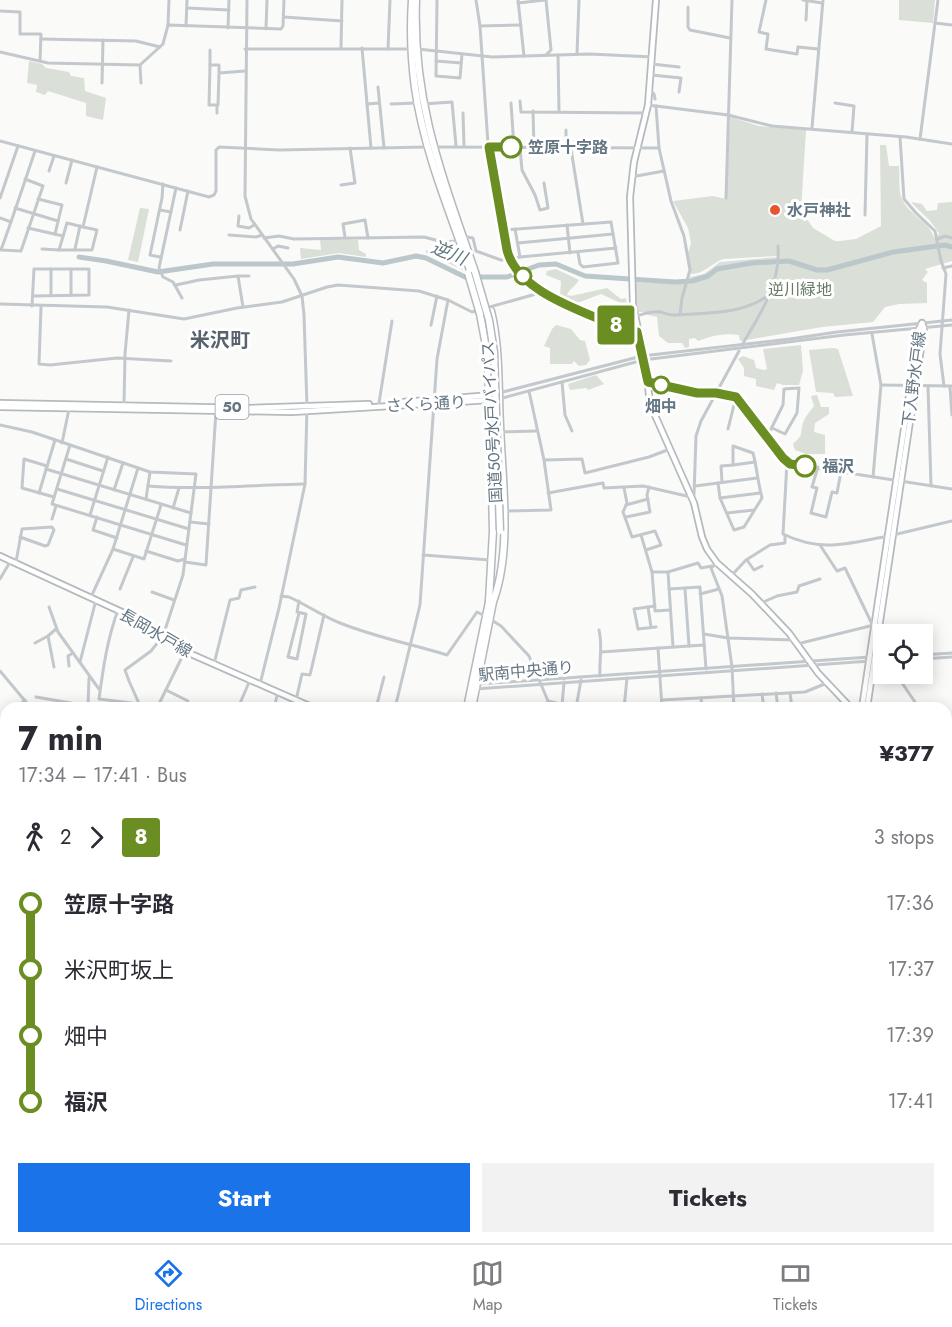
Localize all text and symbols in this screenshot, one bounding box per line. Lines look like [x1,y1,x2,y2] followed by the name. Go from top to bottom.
[500,136,522,158] marker: 笠原十字路
[528,136,608,159] place label: 笠原十字路
[787,199,851,222] place label: 水戸神社
[768,203,782,217] marker: 水戸神社
[427,234,472,273] water label: 逆川
[514,267,532,285] unlabelled marker
[768,278,832,301] park label: 逆川緑地
[596,306,636,344] line badge: 8
[609,310,623,340] text: 8
[190,326,250,355] district label: 米沢町
[897,330,931,428] street label: 下入野水戸線
[476,340,508,504] street label: 国道50号水戸バイパス
[652,376,670,394] marker: 畑中
[385,390,467,418] street label: さくら通り
[216,395,248,419] road number: 50
[645,395,677,418] place label: 畑中
[794,455,816,477] marker: 福沢
[822,455,854,478] place label: 福沢
[116,603,196,663] street label: 長岡水戸線
[873,624,933,684] map controls
[873,624,933,684] button: locate
[477,655,575,687] street label: 駅南中央通り
[18,715,103,762] text: 7 min
[879,737,934,769] text: ¥377
[18,761,187,790] text: 17:34 – 17:41 · Bus
[18,821,51,854] icon: walk
[80,821,113,854] icon: forward
[134,822,148,852] text: 8
[60,823,71,852] text: 2
[874,823,934,852] text: 3 stops
[64,888,174,920] text: 笠原十字路
[886,889,934,918] text: 17:36
[64,954,174,986] text: 米沢町坂上
[887,955,934,984] text: 17:37
[64,1020,108,1052] text: 畑中
[886,1021,934,1050] text: 17:39
[64,1086,108,1118] text: 福沢
[888,1087,934,1116] text: 17:41
[18,1163,470,1232] button: Start
[482,1163,934,1232] button: Tickets
[134,1257,202,1316] tab: Directions
[471,1257,504,1316] tab: Map
[773,1257,818,1316] tab: Tickets

